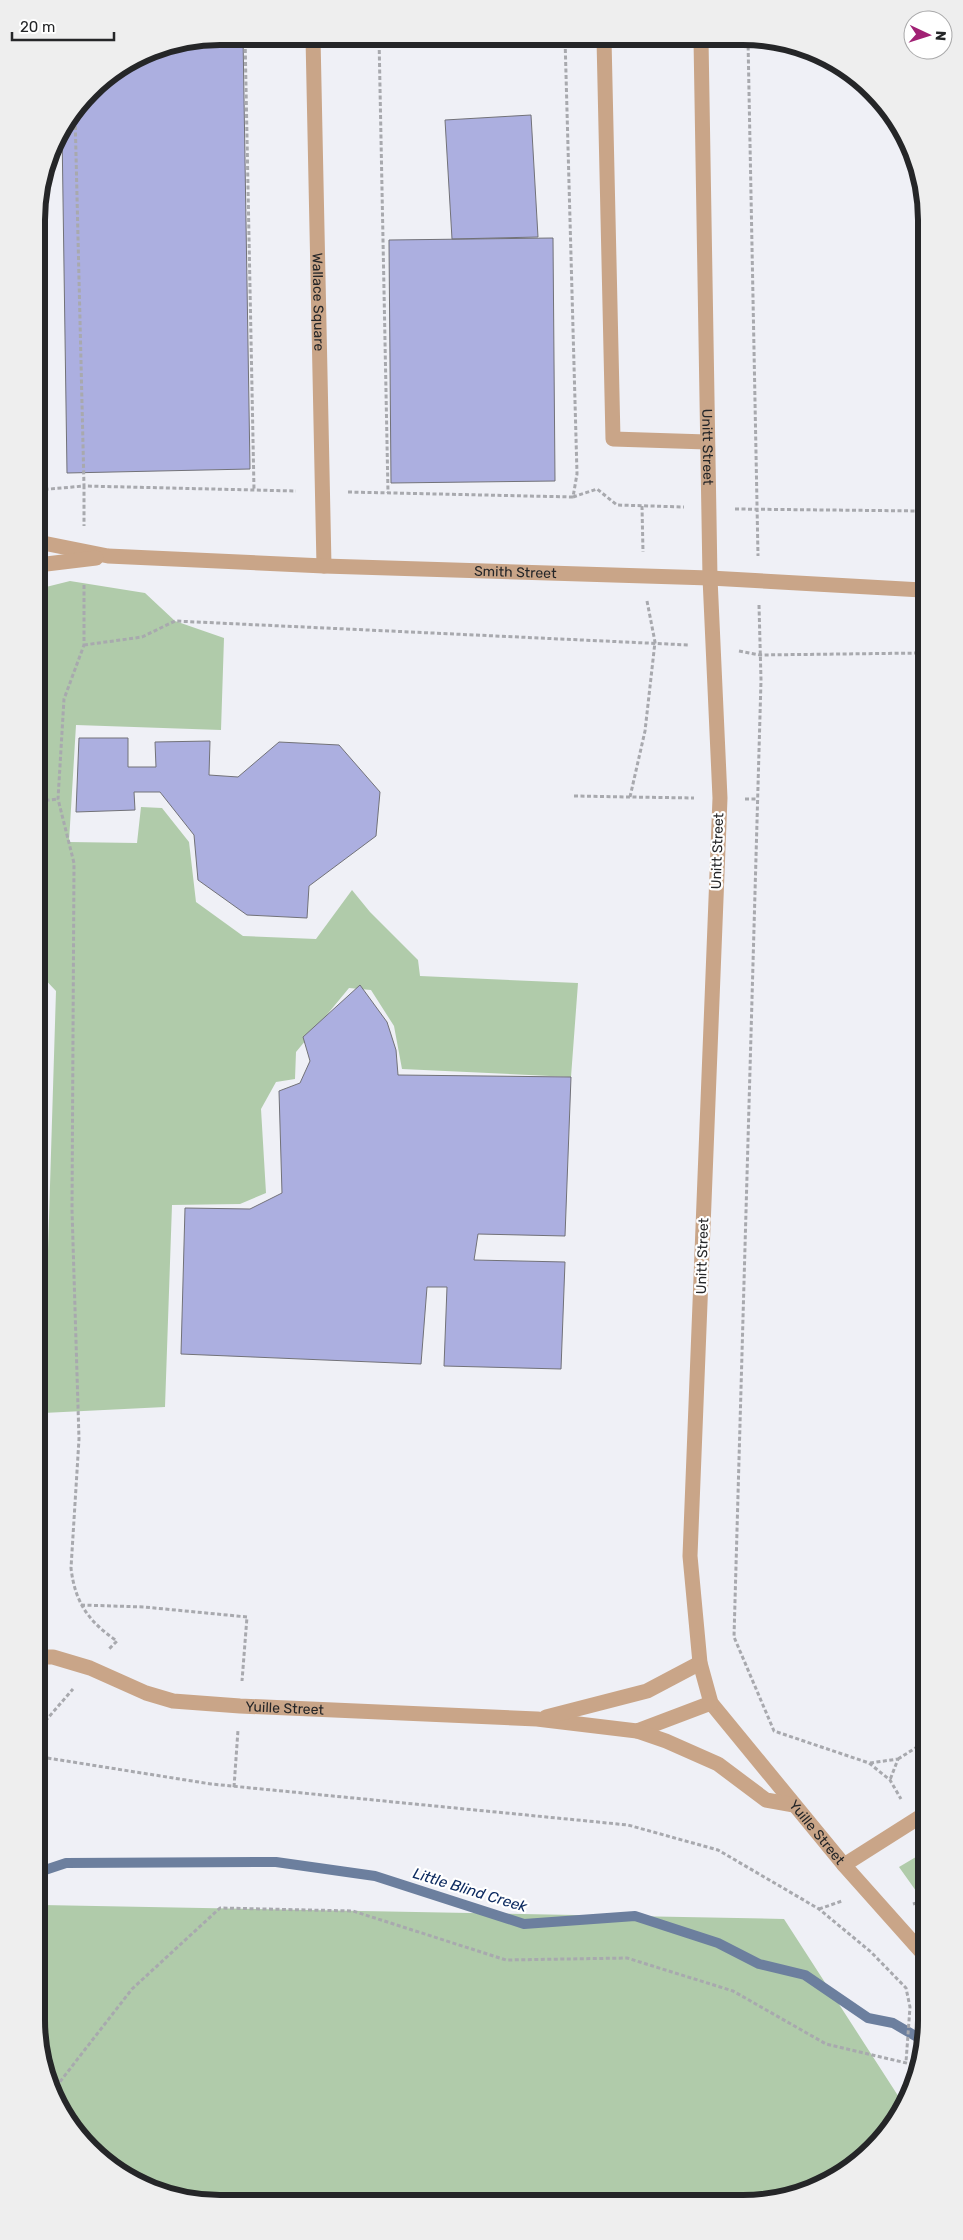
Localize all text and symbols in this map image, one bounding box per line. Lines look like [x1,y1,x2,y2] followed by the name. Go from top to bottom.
[12,10,115,42] scale bar
[903,10,953,60] north arrow
[20,18,55,36] text: 20 m
[932,30,949,41] text: N
[308,253,328,352] street label: Wallace Square
[698,409,716,486] street label: Unitt Street
[474,563,557,582] street label: Smith Street
[708,812,727,890] street label: Unitt Street
[693,1217,712,1295] street label: Unitt Street
[245,1698,325,1719] street label: Yuille Street
[785,1797,849,1869] street label: Yuille Street
[411,1864,530,1916] water label: Little Blind Creek

